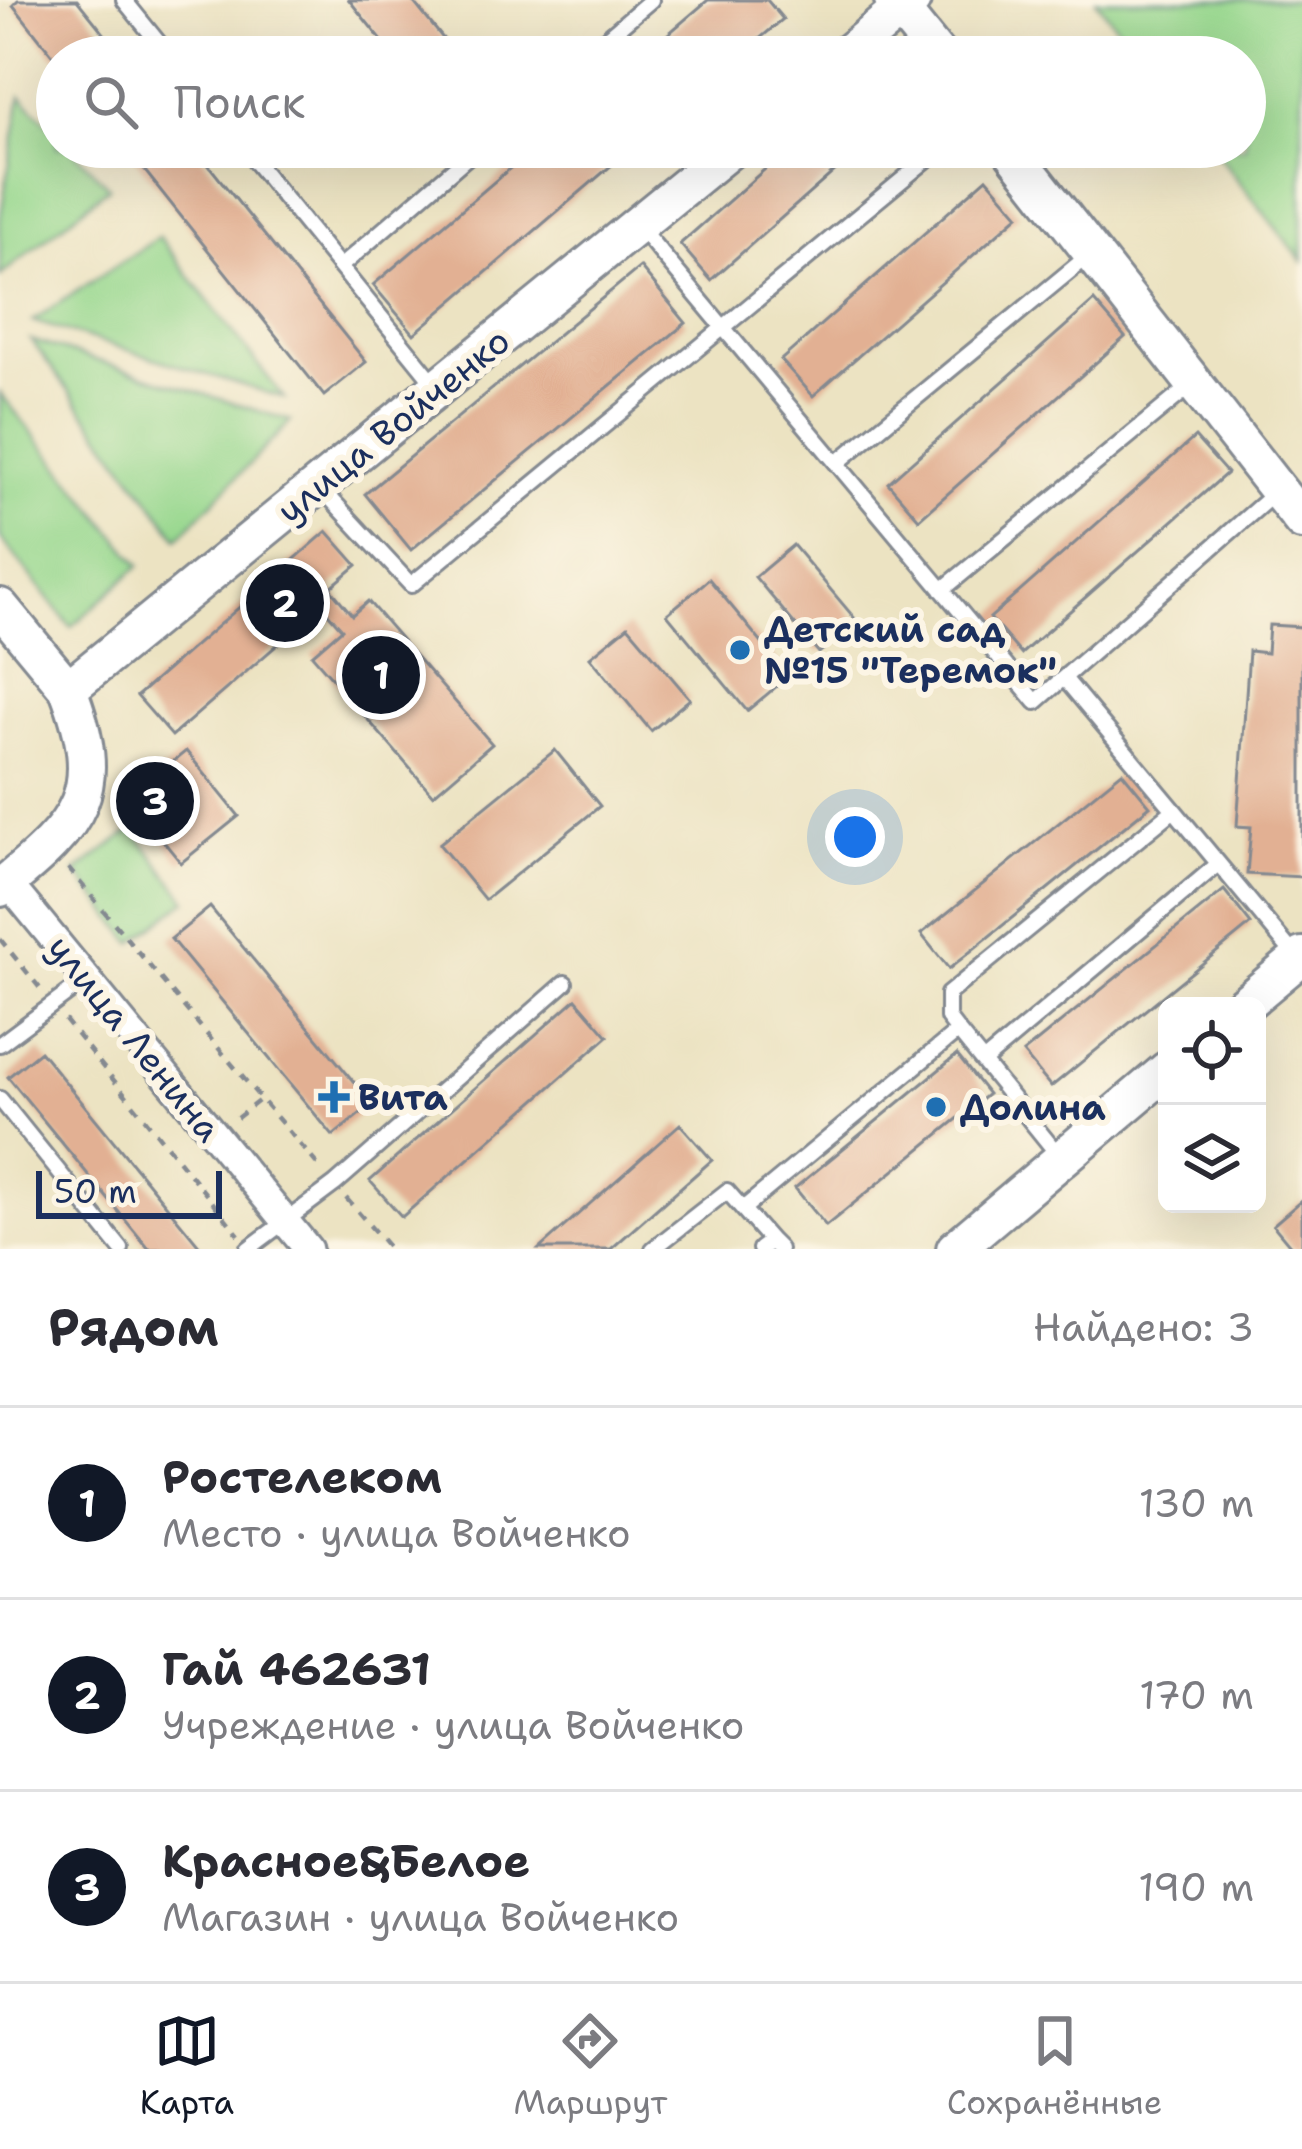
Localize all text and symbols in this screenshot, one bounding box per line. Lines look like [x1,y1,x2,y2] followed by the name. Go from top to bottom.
[36,36,1266,168] search box
[78,69,144,135] icon: search
[174,72,305,132] text: Поиск
[267,316,520,535] street label: улица Войченко
[246,558,324,648] pin: 2
[764,605,1057,695] place label: Детский сад №15 "Теремок"
[342,630,420,720] pin: 1
[727,637,753,663] marker: Детский сад №15 "Теремок"
[116,756,194,846] pin: 3
[825,807,885,867] your location
[36,925,233,1152] street label: улица Ленина
[1158,997,1266,1213] map controls
[1158,997,1266,1105] button: locate
[358,1073,448,1122] place label: Вита
[960,1083,1106,1132] place label: Долина
[321,1084,347,1110] marker: Вита
[923,1094,949,1120] marker: Долина
[1158,1105,1266,1213] button: layers
[36,1165,222,1218] scale bar
[54,1169,137,1214] text: 50 m
[48,1293,219,1361] text: Рядом
[1033,1301,1254,1353] text: Найдено: 3
[162,1447,442,1507] text: Ростелеком
[78,1477,96,1529] text: 1
[1139,1477,1254,1529] text: 130 m
[162,1507,631,1559] text: Место · улица Войченко
[162,1639,431,1699] text: Гай 462631
[73,1669,101,1721] text: 2
[1139,1669,1254,1721] text: 170 m
[162,1699,744,1751] text: Учреждение · улица Войченко
[162,1831,530,1891] text: Красное&Белое
[73,1861,101,1913] text: 3
[1138,1861,1254,1913] text: 190 m
[162,1891,679,1943] text: Магазин · улица Войченко
[140,2008,234,2125] tab: Карта
[513,2008,667,2125] tab: Маршрут
[947,2008,1162,2125] tab: Сохранённые

